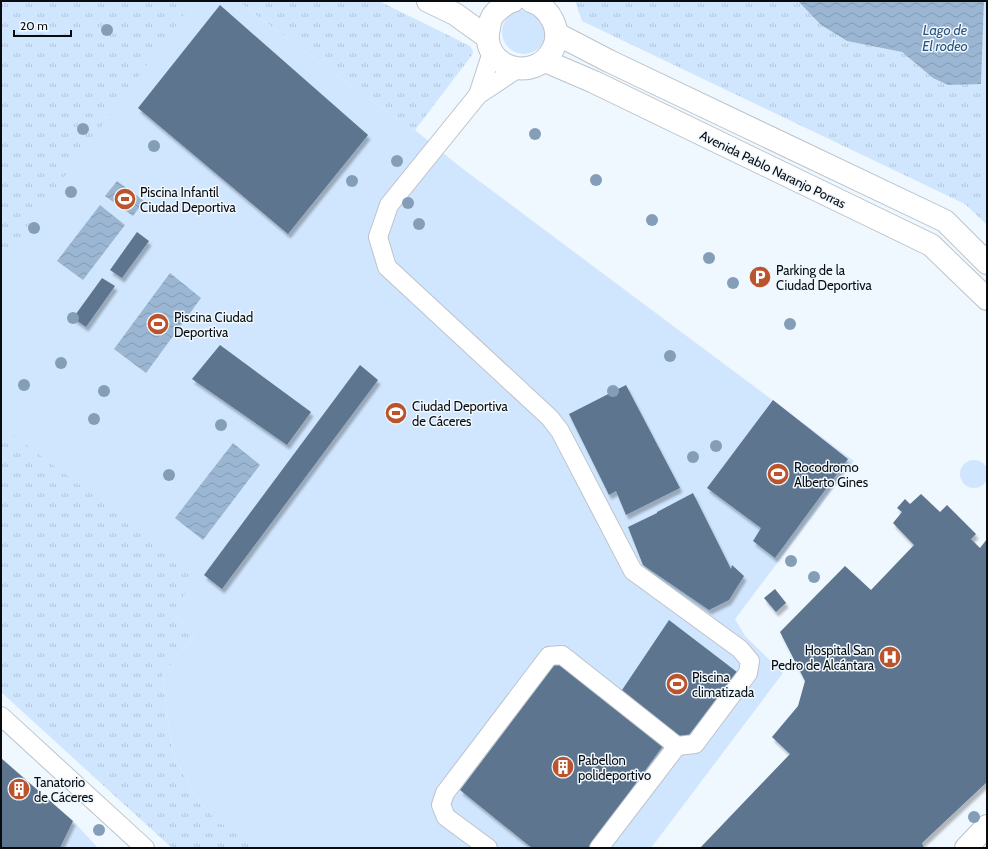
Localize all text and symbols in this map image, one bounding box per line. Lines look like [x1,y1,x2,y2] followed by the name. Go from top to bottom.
[14,12,71,38] scale bar
[20,18,48,33] text: 20 m
[922,21,968,55] water label: Lago de El rodeo
[697,127,849,213] street label: Avenida Pablo Naranjo Porras
[140,184,237,215] place label: Piscina Infantil Ciudad Deportiva
[112,186,138,212] sports icon: Piscina Infantil Ciudad Deportiva
[776,262,873,293] place label: Parking de la Ciudad Deportiva
[747,264,773,290] parking icon: Parking de la Ciudad Deportiva
[174,309,253,340] place label: Piscina Ciudad Deportiva
[145,311,171,337] sports icon: Piscina Ciudad Deportiva
[412,398,509,429] place label: Ciudad Deportiva de Cáceres
[383,400,409,426] sports icon: Ciudad Deportiva de Cáceres
[794,459,869,490] place label: Rocodromo Alberto Gines
[765,461,791,487] sports icon: Rocodromo Alberto Gines
[771,642,875,673] place label: Hospital San Pedro de Alcántara
[877,644,903,670] hospital icon: Hospital San Pedro de Alcántara
[692,669,755,700] place label: Piscina climatizada
[664,671,690,697] sports icon: Piscina climatizada
[578,752,651,783] place label: Pabellon polideportivo
[550,754,576,780] building icon: Pabellon polideportivo
[34,774,94,805] place label: Tanatorio de Cáceres
[6,776,32,802] building icon: Tanatorio de Cáceres

